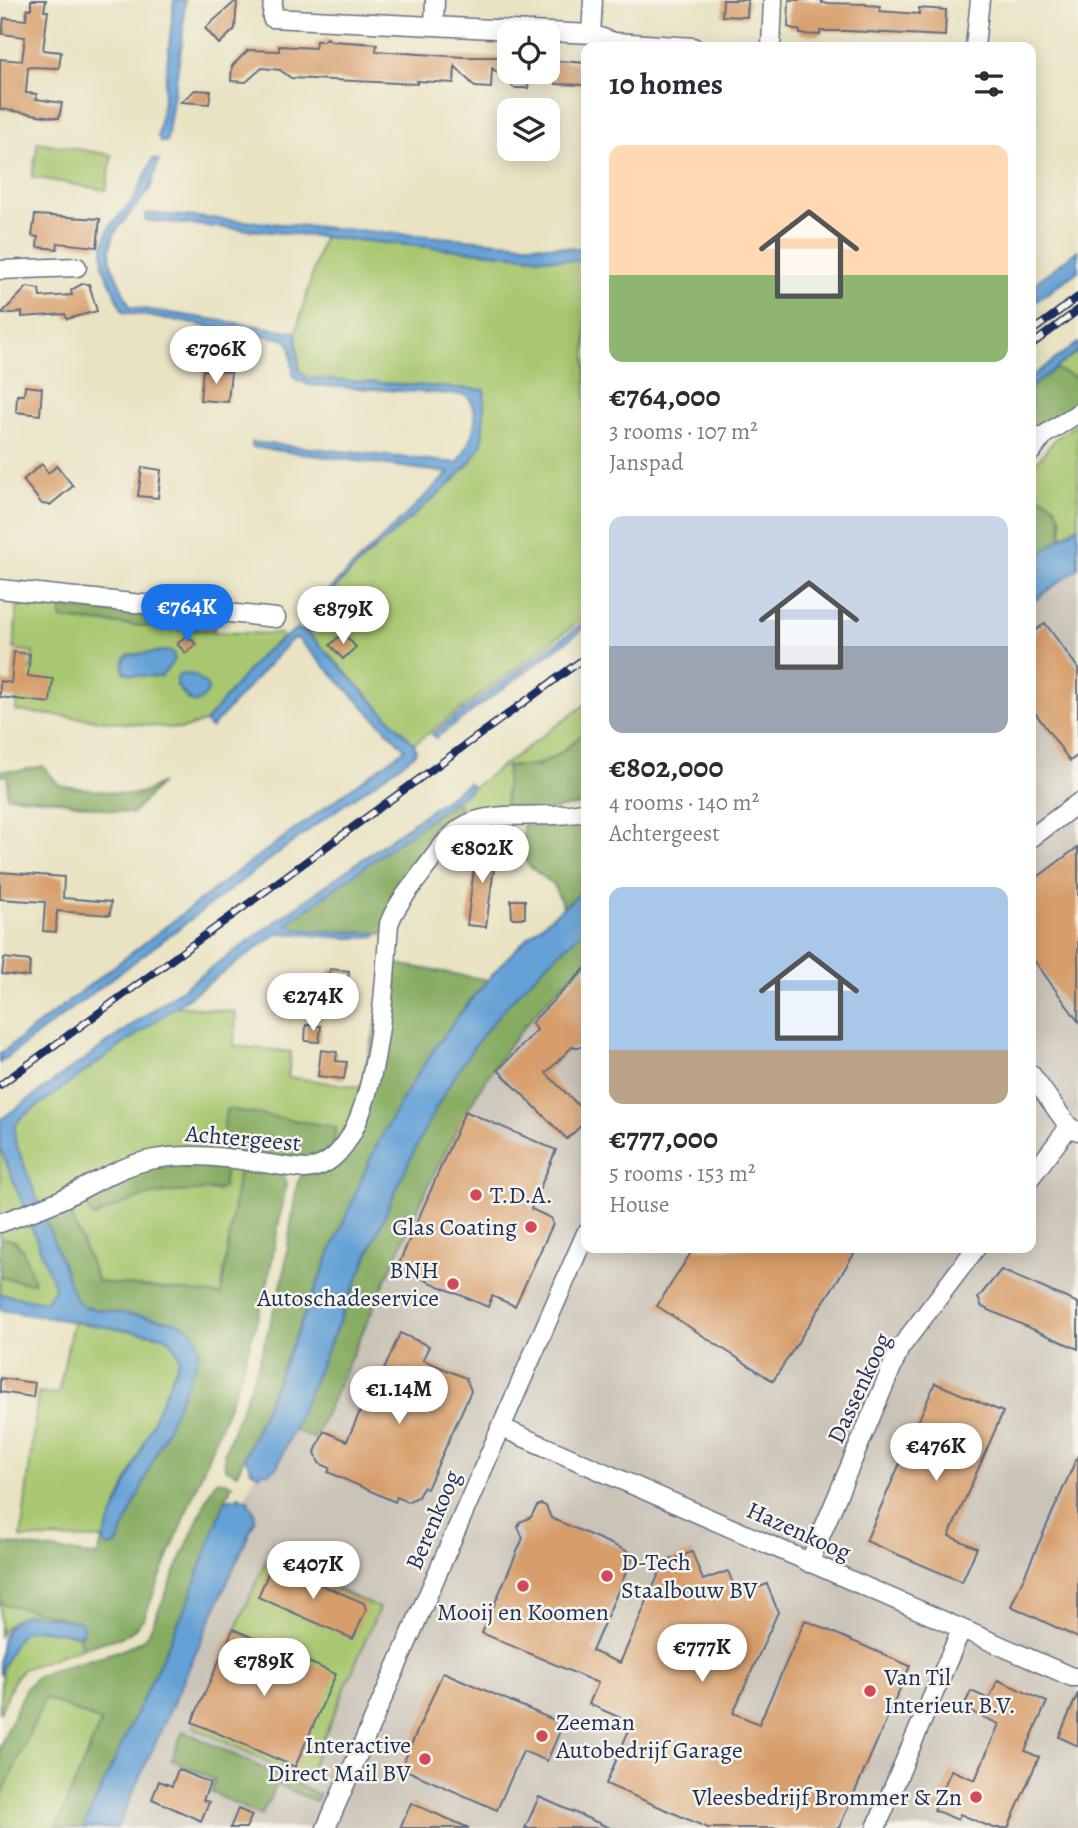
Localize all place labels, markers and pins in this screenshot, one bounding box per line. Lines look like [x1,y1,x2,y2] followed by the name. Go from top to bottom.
[167,326,265,386] pin: €706K
[138,584,236,644] pin: €764K
[294,586,392,646] pin: €879K
[433,826,531,885] pin: €802K
[264,974,362,1033] pin: €274K
[490,1179,553,1211] place label: T.D.A.
[468,1187,484,1203] marker: T.D.A.
[392,1211,517,1243] place label: Glas Coating
[523,1219,539,1235] marker: Glas Coating
[256,1254,439,1314] place label: BNH Autoschadeservice
[445,1276,461,1292] marker: BNH Autoschadeservice
[342,1366,456,1426] pin: €1.14M
[887,1424,985,1483] pin: €476K
[264,1542,362,1601] pin: €407K
[621,1546,758,1606] place label: D-Tech Staalbouw BV
[599,1568,615,1584] marker: D-Tech Staalbouw BV
[515,1578,531,1594] marker: Mooij en Koomen
[437,1596,609,1628] place label: Mooij en Koomen
[653,1624,751,1684] pin: €777K
[215,1638,313,1698] pin: €789K
[883,1661,1016,1721] place label: Van Til Interieur B.V.
[862,1683,878,1699] marker: Van Til Interieur B.V.
[555,1706,743,1766] place label: Zeeman Autobedrijf Garage
[534,1728,550,1744] marker: Zeeman Autobedrijf Garage
[267,1729,411,1789] place label: Interactive Direct Mail BV
[417,1751,433,1767] marker: Interactive Direct Mail BV
[691,1781,962,1813] place label: Vleesbedrijf Brommer & Zn
[968,1789,984,1805] marker: Vleesbedrijf Brommer & Zn

